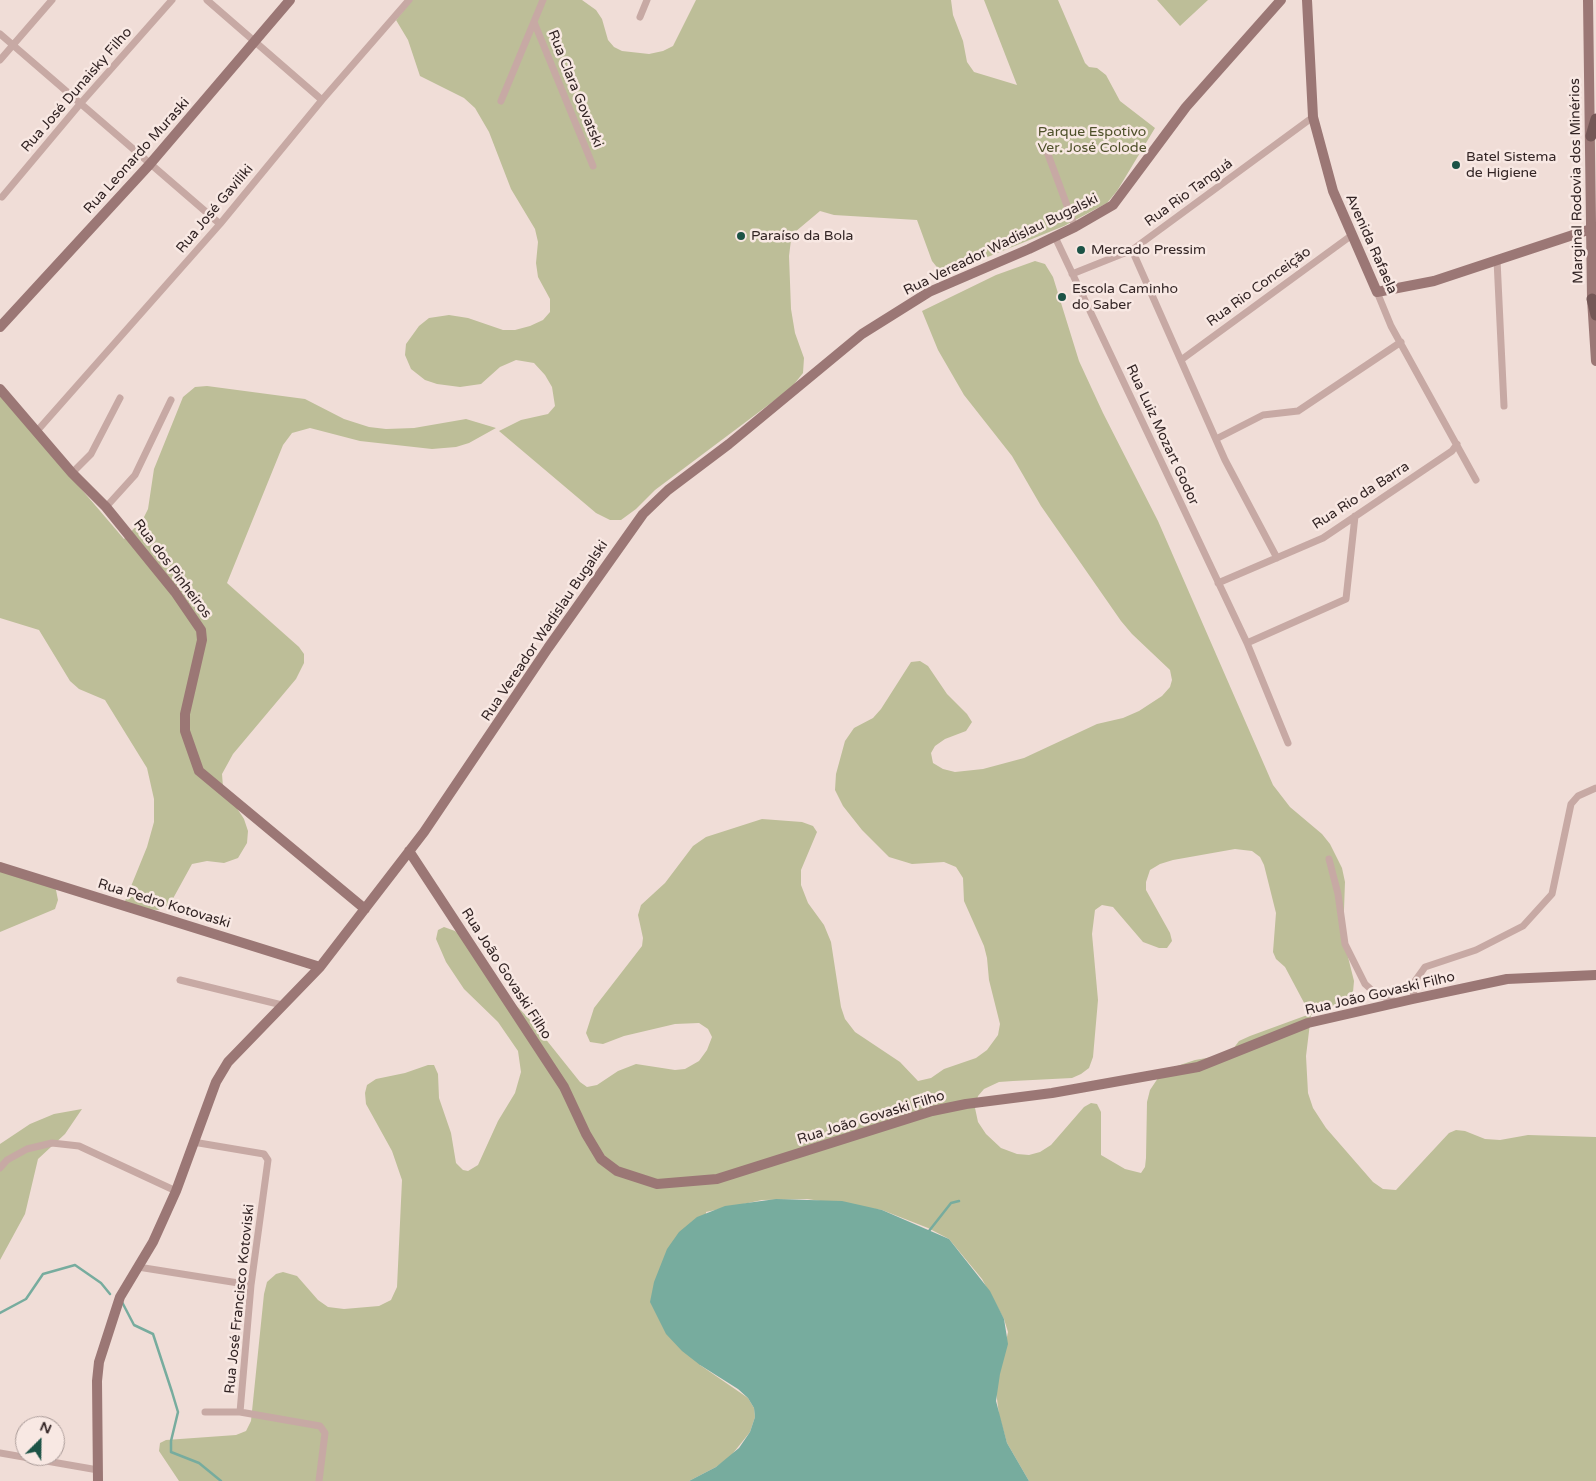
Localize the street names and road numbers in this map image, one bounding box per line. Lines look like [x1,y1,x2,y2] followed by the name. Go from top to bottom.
[18,24,136,156] street label: Rua José Dunaisky Filho
[544,28,606,150] street label: Rua Clara Govatski
[1567,78,1587,284] street label: Marginal Rodovia dos Minérios
[81,95,193,217] street label: Rua Leonardo Muraski
[1142,155,1236,231] street label: Rua Rio Tanguá
[173,161,257,257] street label: Rua José Gaviliki
[901,190,1101,300] street label: Rua Vereador Wadislau Bugalski
[1341,191,1401,297] street label: Avenida Rafaela
[1204,244,1314,330] street label: Rua Rio Conceição
[1122,362,1202,508] street label: Rua Luiz Mozart Godor
[1309,458,1413,534] street label: Rua Rio da Barra
[129,516,215,622] street label: Rua dos Pinheiros
[478,537,612,725] street label: Rua Vereador Wadislau Bugalski
[96,876,232,932] street label: Rua Pedro Kotovaski
[457,905,555,1043] street label: Rua João Govaski Filho
[1304,969,1456,1019] street label: Rua João Govaski Filho
[795,1088,947,1148] street label: Rua João Govaski Filho
[222,1203,258,1395] street label: Rua José Francisco Kotoviski

